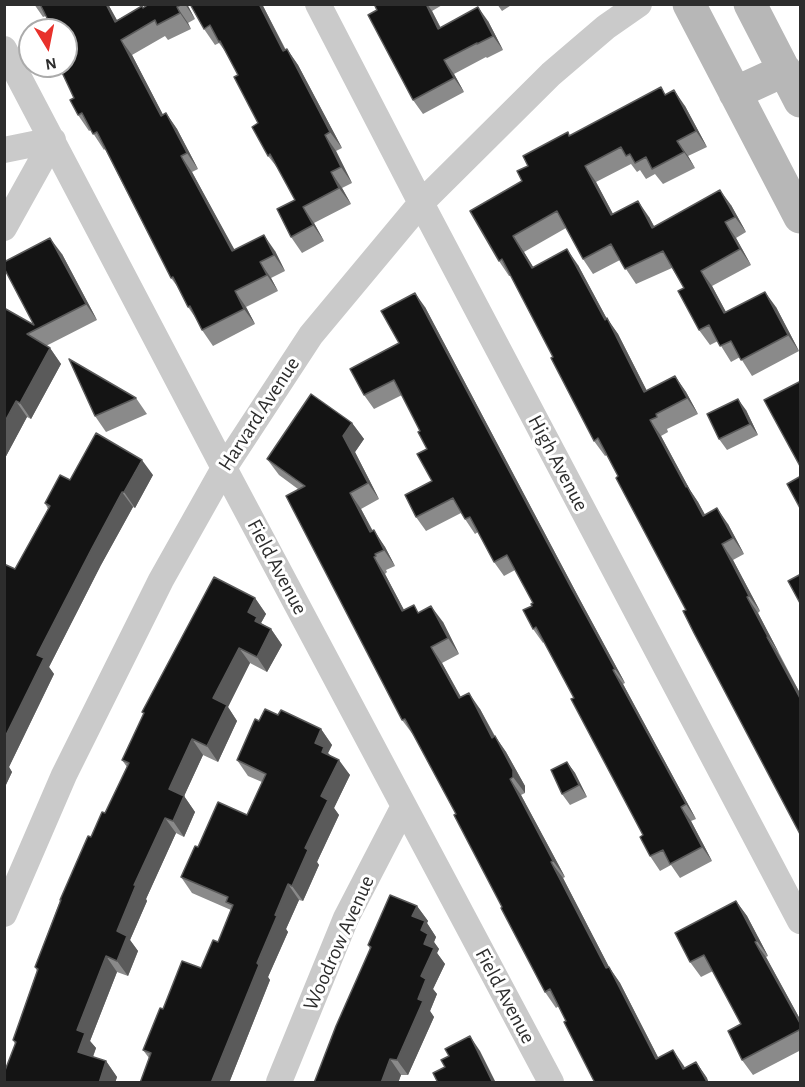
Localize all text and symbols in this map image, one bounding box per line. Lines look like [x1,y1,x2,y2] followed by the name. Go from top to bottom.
[18,18,78,78] north arrow
[44,55,58,73] text: N
[213,352,305,476] street label: Harvard Avenue
[522,411,594,515] street label: High Avenue
[241,515,313,619] street label: Field Avenue
[298,872,380,1014] street label: Woodrow Avenue
[469,944,541,1048] street label: Field Avenue

